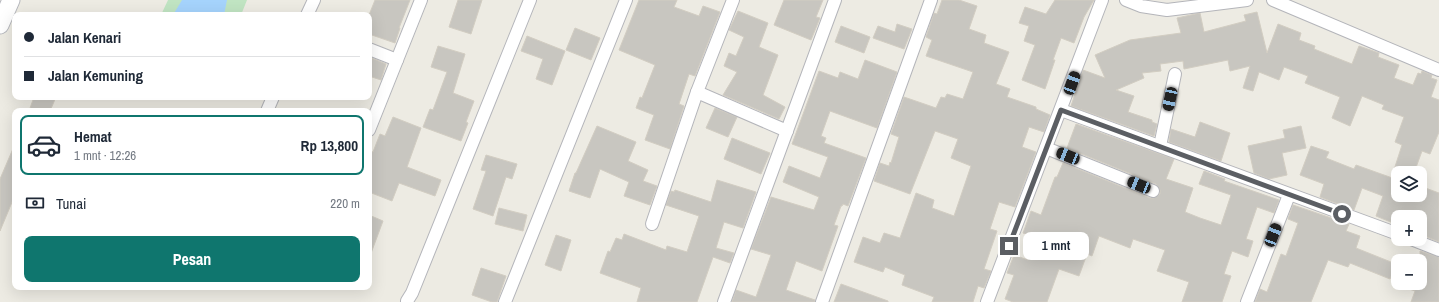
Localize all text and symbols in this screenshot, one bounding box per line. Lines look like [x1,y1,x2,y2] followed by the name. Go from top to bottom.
[48,27,121,48] text: Jalan Kenari
[48,65,143,86] text: Jalan Kemuning
[1062,70,1082,96] car
[1162,86,1178,112] car
[74,126,112,147] text: Hemat
[26,127,62,163] icon: car
[301,135,358,156] text: Rp 13,800
[1055,146,1081,166] car
[74,147,136,164] text: 1 mnt · 12:26
[1391,166,1427,290] map controls
[1391,166,1427,202] button: layers
[1126,175,1152,195] car
[24,192,46,214] icon: cash
[56,193,86,214] text: Tunai
[330,195,360,212] text: 220 m
[1333,205,1351,223] route start
[1391,210,1427,246] button: +
[1263,222,1283,248] car
[1023,232,1089,260] callout: 1 mnt
[24,236,360,282] button: Pesan
[1000,237,1018,255] route end
[1042,237,1070,254] text: 1 mnt
[1391,254,1427,290] button: −

